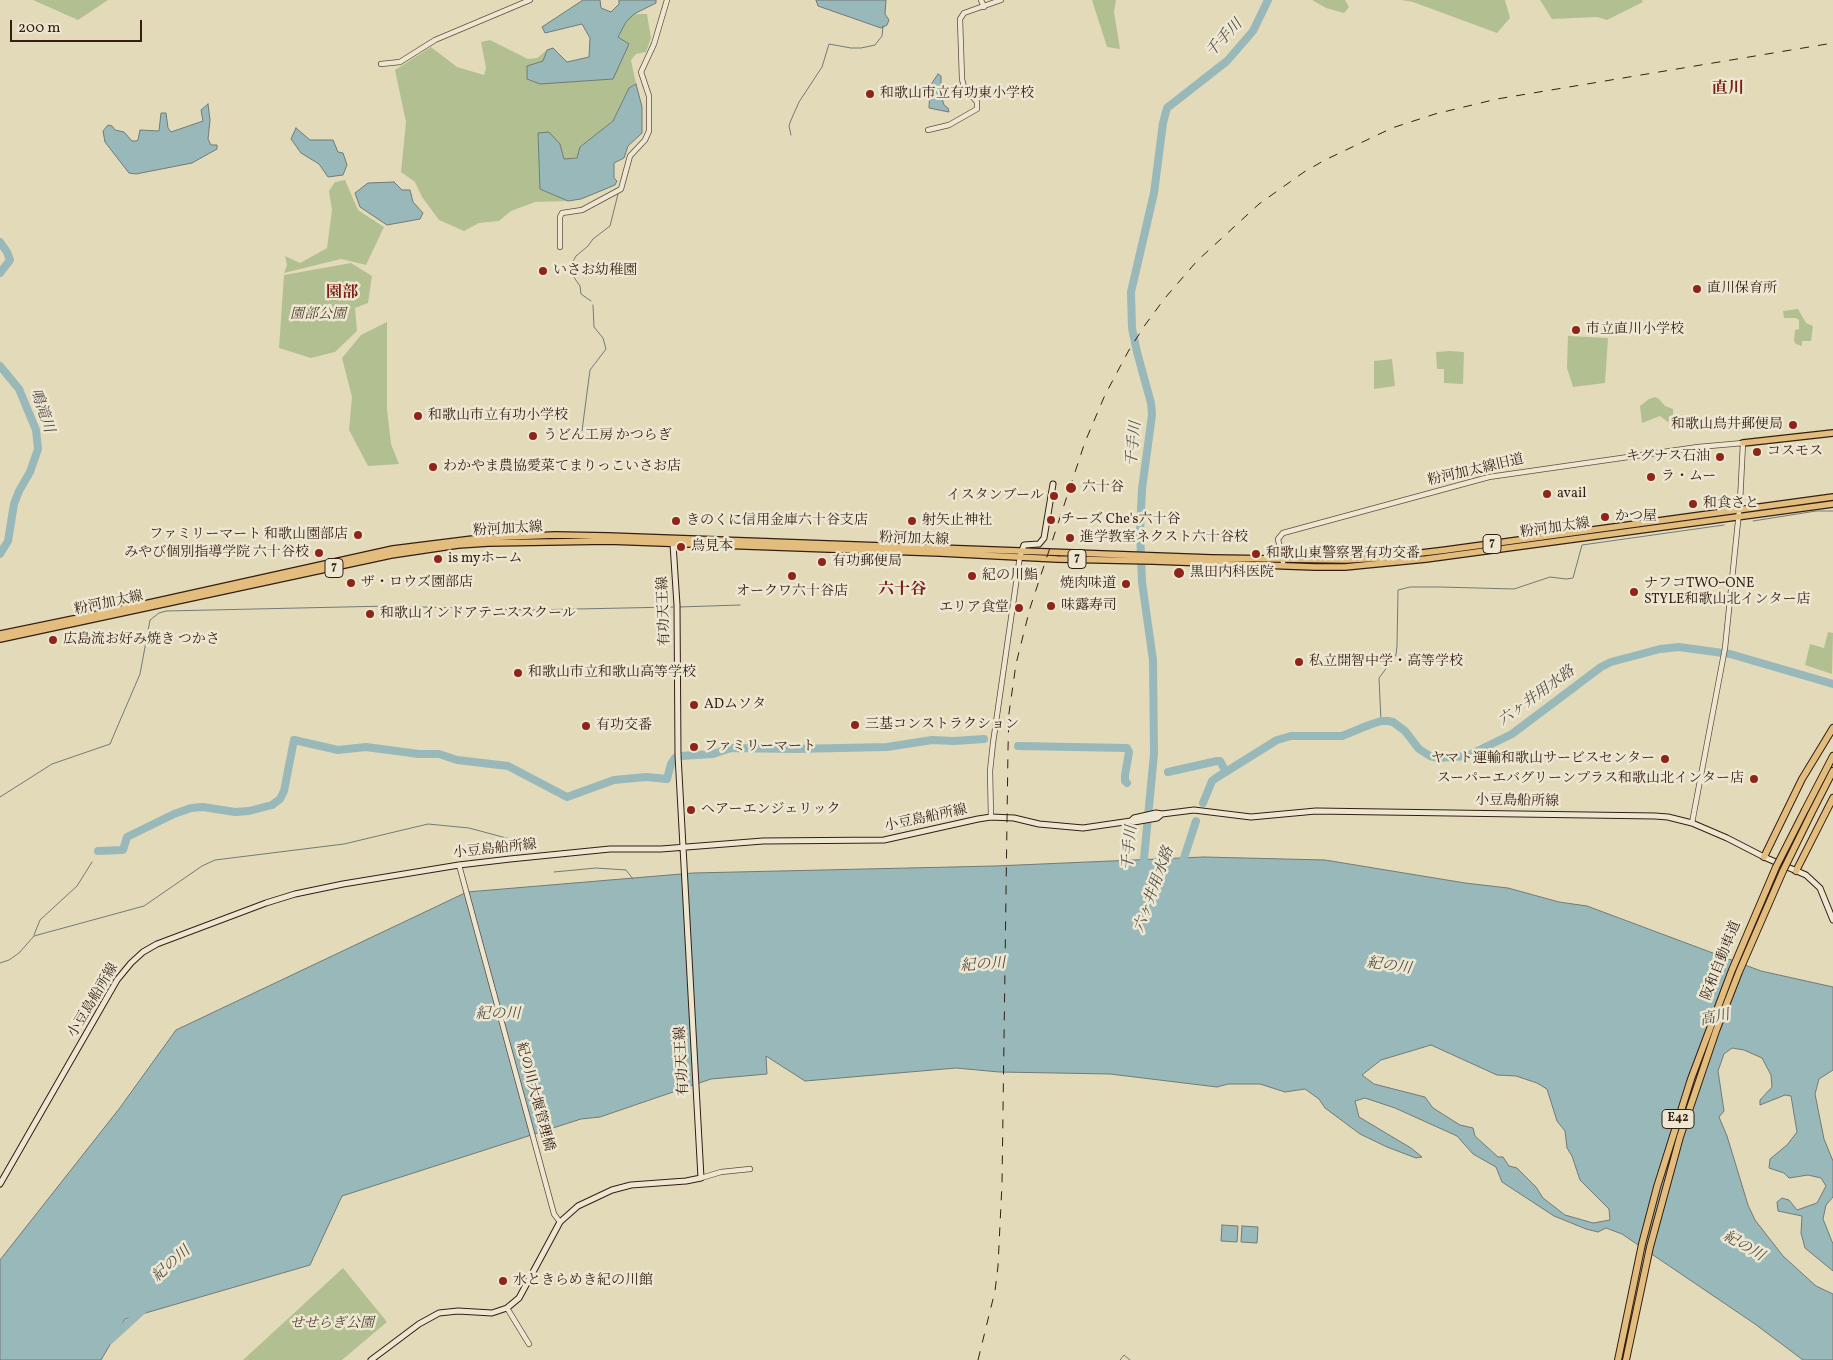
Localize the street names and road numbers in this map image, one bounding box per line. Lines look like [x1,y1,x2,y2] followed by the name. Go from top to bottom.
[1426,452,1526,490] street label: 粉河加太線旧道
[1519,516,1591,542] street label: 粉河加太線
[473,520,543,540] street label: 粉河加太線
[879,530,949,550] street label: 粉河加太線
[1483,534,1501,554] road number: 7
[1068,550,1086,568] road number: 7
[325,558,343,578] road number: 7
[655,576,675,646] street label: 有功天王線
[73,589,145,619] street label: 粉河加太線
[1475,793,1559,811] street label: 小豆島船所線
[883,802,969,836] street label: 小豆島船所線
[452,837,538,863] street label: 小豆島船所線
[1698,919,1746,1003] street label: 阪和自動車道
[65,961,123,1041] street label: 小豆島船所線
[673,1026,693,1096] street label: 有功天王線
[511,1041,557,1153] street label: 紀の川大堰管理橋
[1662,1110,1694,1128] road number: E42

